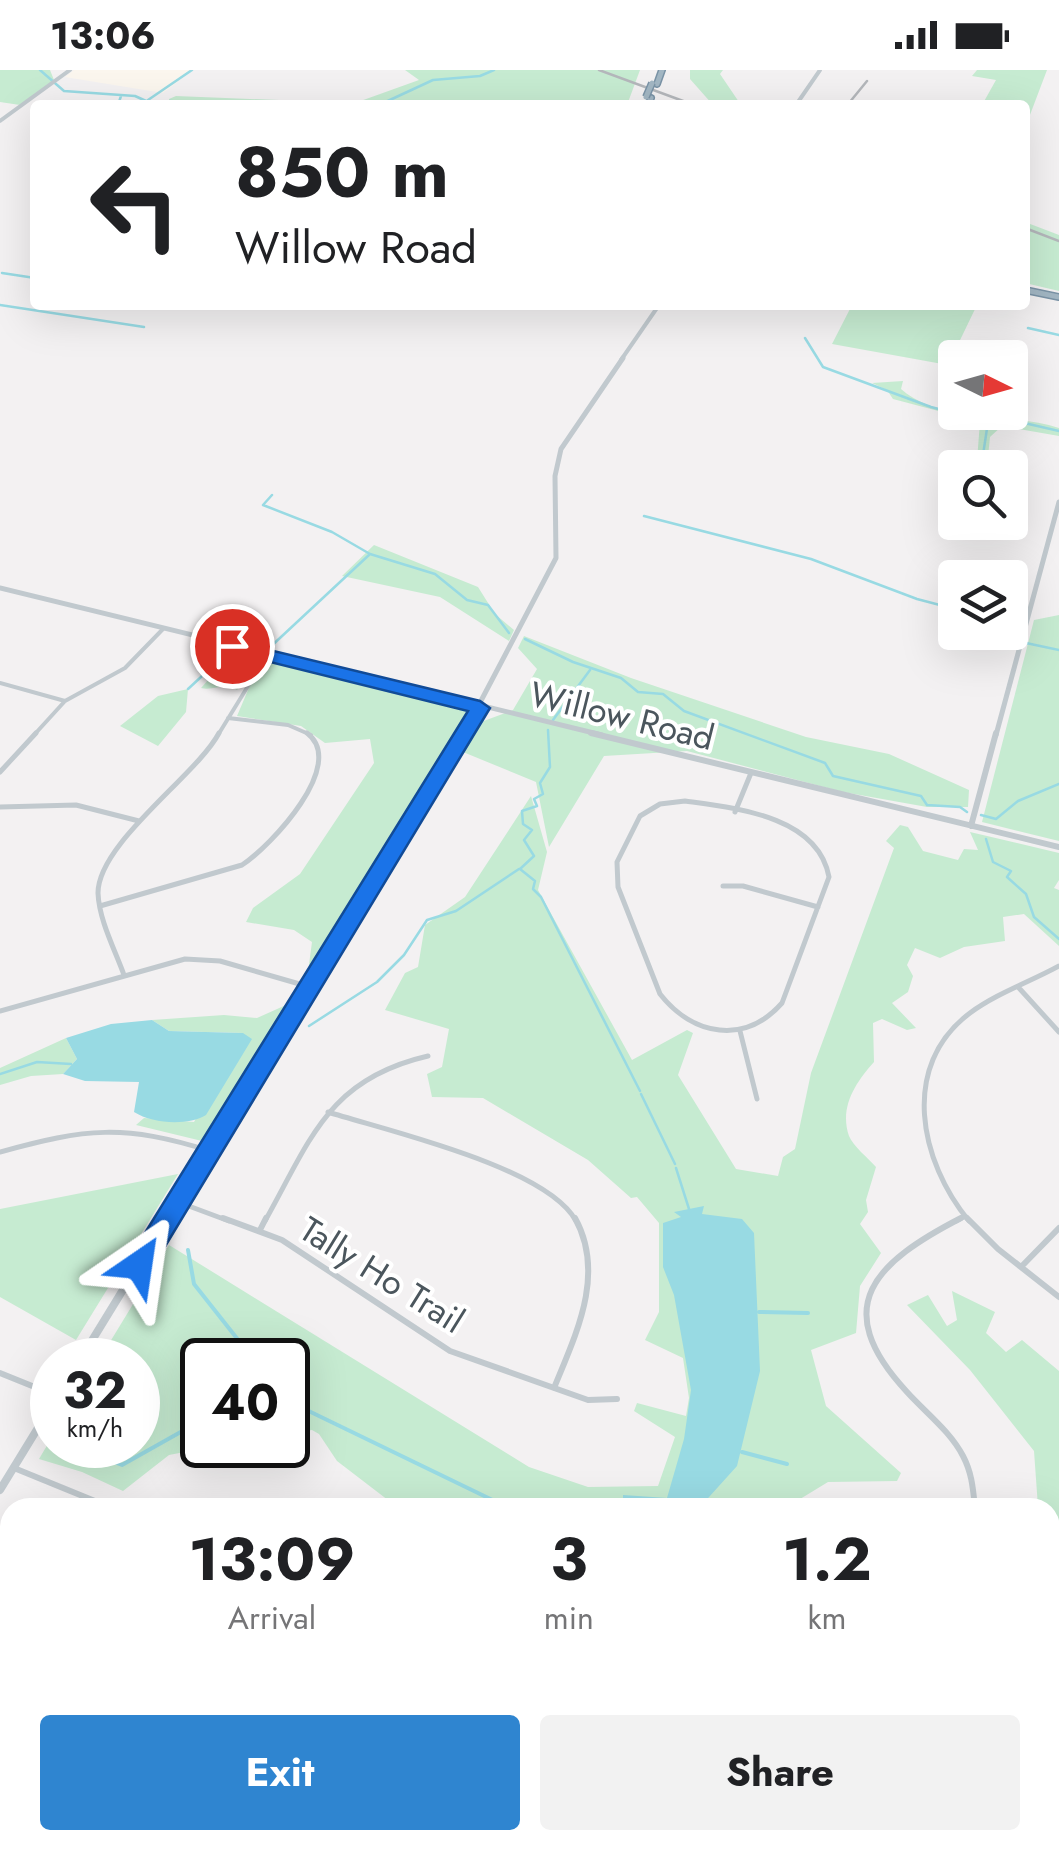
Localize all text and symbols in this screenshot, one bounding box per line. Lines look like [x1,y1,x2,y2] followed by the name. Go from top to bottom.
[50,8,156,63] text: 13:06
[235,122,449,223] text: 850 m
[70,140,200,270] icon: left
[235,215,477,280] text: Willow Road
[938,340,1028,430] north arrow
[938,340,1028,650] map controls
[938,450,1028,540] button: search
[938,560,1028,650] button: layers
[190,604,275,689] pin
[205,619,260,674] icon: arrive
[525,669,719,763] street label: Willow Road
[290,1205,474,1345] street label: Tally Ho Trail
[87,1213,191,1317] position arrow
[180,1338,310,1468] speed limit sign: 40
[63,1354,127,1427] text: 32
[67,1410,123,1446] text: km/h
[188,1516,355,1603] text: 13:09
[550,1516,588,1603] text: 3
[782,1516,872,1603] text: 1.2
[228,1595,316,1641] text: Arrival
[544,1595,594,1641] text: min
[807,1595,846,1641] text: km
[40,1715,520,1830] button: Exit
[540,1715,1020,1830] button: Share

